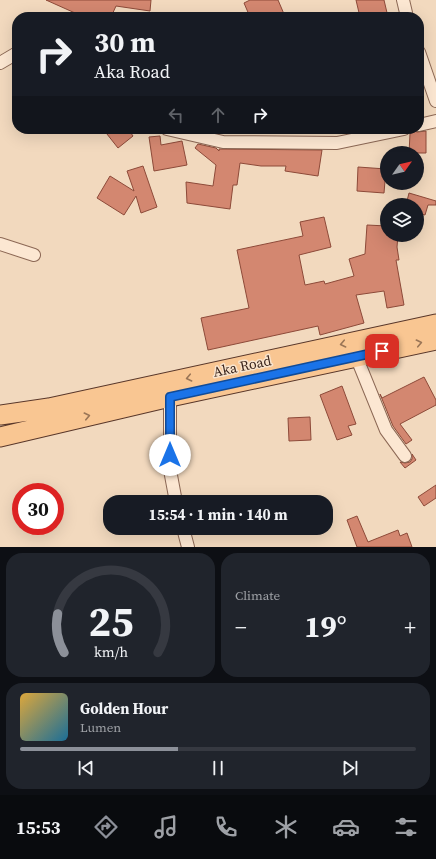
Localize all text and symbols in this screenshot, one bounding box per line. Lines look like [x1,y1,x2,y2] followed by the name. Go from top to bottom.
[94,23,156,61] text: 30 m
[28,28,80,80] icon: right
[94,59,170,84] text: Aka Road
[165,104,187,126] icon: left
[207,104,229,126] icon: ahead
[249,104,271,126] icon: right
[380,146,424,190] north arrow
[380,146,424,242] map controls
[380,198,424,242] button: layers
[365,334,399,368] pin
[340,340,346,348] one-way arrow
[371,340,393,362] icon: arrive
[416,340,423,348] one-way arrow
[211,350,273,382] street label: Aka Road
[186,373,192,381] one-way arrow
[84,413,91,421] one-way arrow
[149,434,191,476] position arrow
[12,483,64,535] speed limit sign: 30
[149,504,288,525] text: 15:54 · 1 min · 140 m
[235,587,280,604] text: Climate
[88,593,133,650] text: 25
[304,606,347,647] text: 19°
[235,612,247,642] text: −
[404,612,416,642] text: +
[94,642,128,662] text: km/h
[80,698,168,719] text: Golden Hour
[80,719,121,736] text: Lumen
[75,757,97,779] icon: previous
[207,757,229,779] icon: pause
[339,757,361,779] icon: next
[92,813,120,841] icon: directions
[152,813,180,841] icon: music
[212,813,240,841] icon: phone
[272,813,300,841] icon: climate
[332,813,360,841] icon: car
[392,813,420,841] icon: filters
[16,815,60,840] text: 15:53

